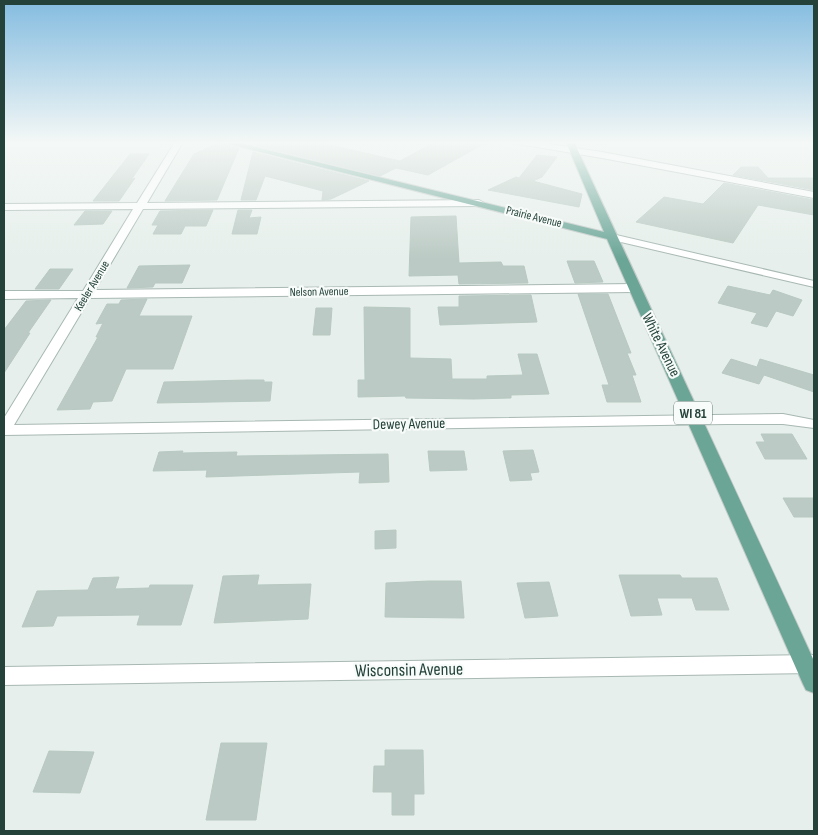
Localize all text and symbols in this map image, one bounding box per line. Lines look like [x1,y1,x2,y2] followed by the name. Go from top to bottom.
[505,203,564,231] street label: Prairie Avenue
[71,258,113,314] street label: Keeler Avenue
[289,284,349,300] street label: Nelson Avenue
[637,310,685,380] street label: White Avenue
[674,402,712,424] road number: WI 81
[373,414,445,434] street label: Dewey Avenue
[355,659,463,681] street label: Wisconsin Avenue

